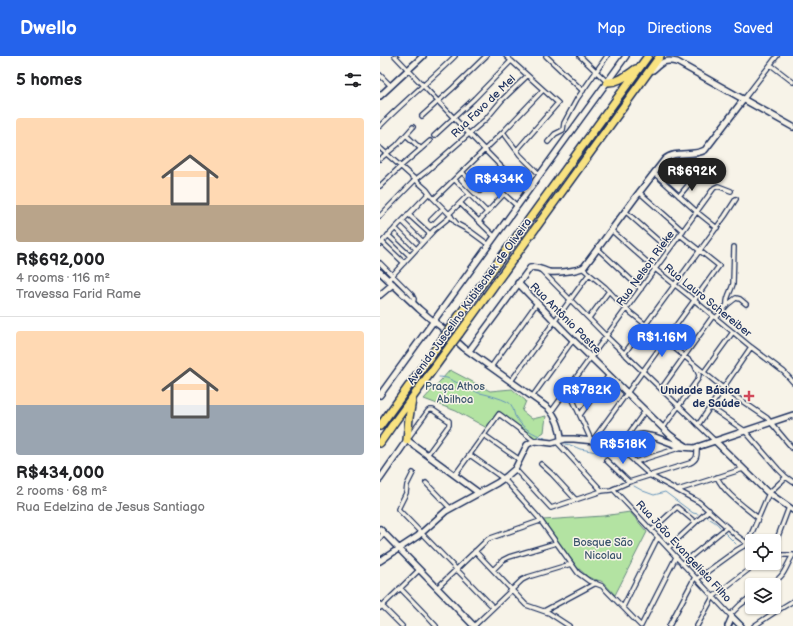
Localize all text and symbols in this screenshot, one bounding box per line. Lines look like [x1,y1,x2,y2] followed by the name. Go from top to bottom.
[20,17,77,40] text: Dwello
[597,20,625,37] text: Map
[647,20,712,37] text: Directions
[734,20,773,37] text: Saved
[342,69,364,91] icon: filters
[16,70,82,90] text: 5 homes
[449,72,518,140] street label: Rua Favo de Mel
[154,144,226,216] icon: home
[659,158,725,192] pin: R$692K
[667,163,717,179] text: R$692K
[466,166,532,200] pin: R$434K
[474,171,524,187] text: R$434K
[405,216,534,387] street label: Avenida Juscelino Kubitschek de Oliveira
[614,228,677,308] street label: Rua Nelson Rieke
[16,250,105,270] text: R$692,000
[661,261,755,340] street label: Rua Lauro Schereiber
[16,270,110,286] text: 4 rooms · 116 m²
[527,280,604,357] street label: Rua Antônio Pastre
[16,286,141,302] text: Travessa Farid Rame
[625,324,699,358] pin: R$1.16M
[637,329,687,345] text: R$1.16M
[154,357,226,429] icon: home
[554,377,620,411] pin: R$782K
[425,380,485,406] park label: Praça Athos Abilhoa
[562,382,612,398] text: R$782K
[660,384,740,410] place label: Unidade Básica de Saúde
[743,390,755,402] marker: Unidade Básica de Saúde
[590,431,656,465] pin: R$518K
[599,436,647,452] text: R$518K
[16,463,104,483] text: R$434,000
[16,483,107,499] text: 2 rooms · 68 m²
[633,498,734,605] street label: Rua João Evangelista Filho
[16,499,205,515] text: Rua Edelzina de Jesus Santiago
[745,534,781,614] map controls
[745,534,781,570] button: locate
[573,536,633,562] park label: Bosque São Nicolau
[745,578,781,614] button: layers

